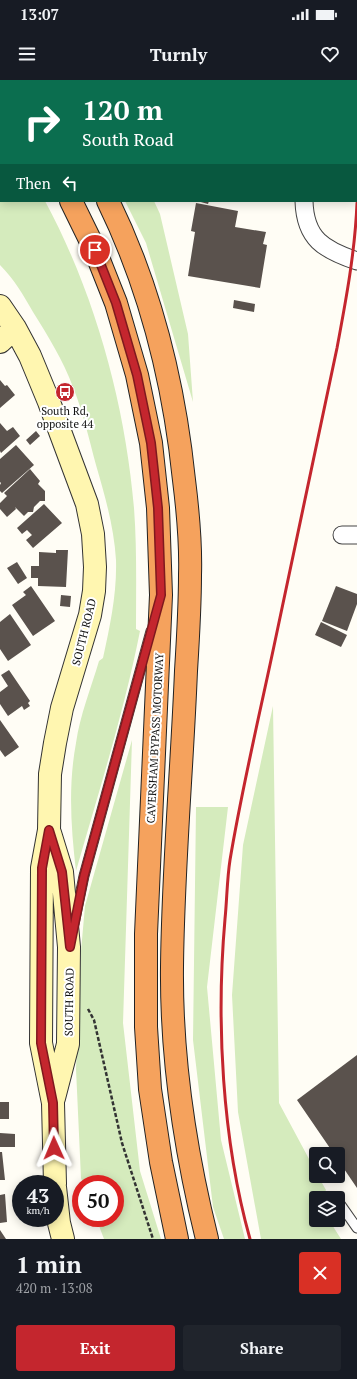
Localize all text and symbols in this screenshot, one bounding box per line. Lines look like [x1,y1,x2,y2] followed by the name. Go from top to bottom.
[20,4,59,24] text: 13:07
[150,42,207,66] text: Turnly
[16,43,38,65] icon: menu
[319,43,341,65] icon: heart
[82,91,163,128] text: 120 m
[16,96,68,148] icon: right
[82,127,174,151] text: South Road
[59,172,81,194] icon: left
[16,173,51,193] text: Then
[78,233,112,267] pin
[84,239,106,261] icon: arrive
[54,381,76,403] bus stop icon: South Rd, opposite 44
[37,404,93,431] place label: South Rd, opposite 44
[69,597,99,667] street label: SOUTH ROAD
[144,651,167,824] street label: CAVERSHAM BYPASS MOTORWAY
[61,967,77,1036] street label: SOUTH ROAD
[33,1127,75,1169] position arrow
[309,1147,345,1227] map controls
[309,1147,345,1183] button: search
[72,1175,124,1227] speed limit sign: 50
[27,1182,49,1209] text: 43
[309,1191,345,1227] button: layers
[26,1204,50,1217] text: km/h
[16,1248,82,1280] text: 1 min
[299,1252,341,1294] button: close
[16,1279,93,1297] text: 420 m · 13:08
[16,1325,175,1371] button: Exit
[183,1325,341,1371] button: Share

